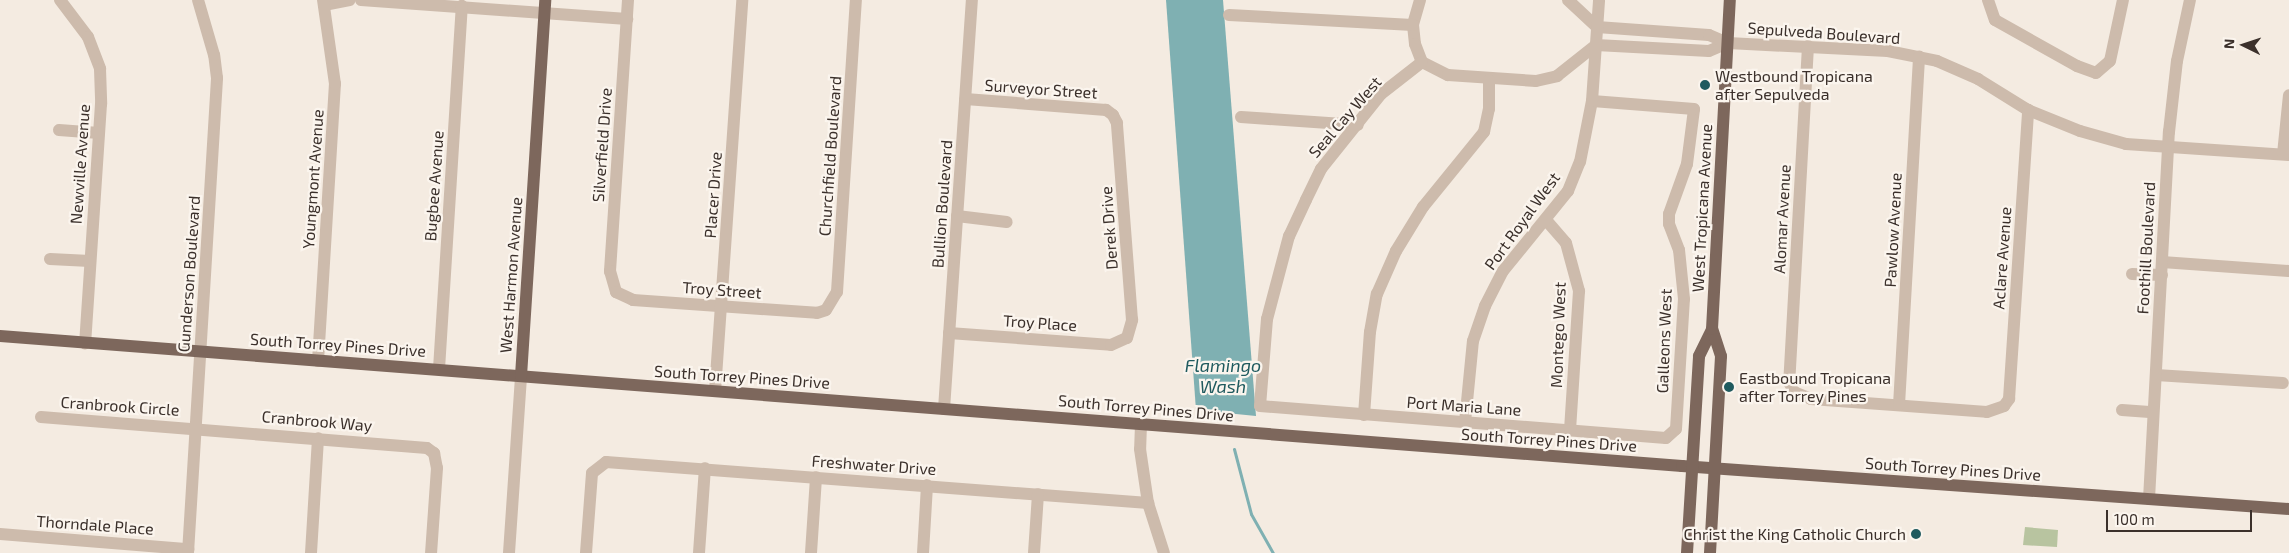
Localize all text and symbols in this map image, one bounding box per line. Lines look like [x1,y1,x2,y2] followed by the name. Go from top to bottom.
[1747,18,1901,48] street label: Sepulveda Boulevard
[2219,20,2269,70] north arrow
[2220,38,2237,50] text: N
[1715,66,1873,104] place label: Westbound Tropicana after Sepulveda
[1304,72,1386,162] street label: Seal Cay West
[815,75,845,237] street label: Churchfield Boulevard
[984,75,1098,103] street label: Surveyor Street
[1699,79,1711,91] marker: Westbound Tropicana after Sepulveda
[588,87,616,203] street label: Silverfield Drive
[66,103,94,225] street label: Newville Avenue
[299,108,327,250] street label: Youngmont Avenue
[1688,123,1716,293] street label: West Tropicana Avenue
[421,130,447,242] street label: Bugbee Avenue
[928,139,956,269] street label: Bullion Boulevard
[700,151,726,239] street label: Placer Drive
[1770,163,1794,275] street label: Alomar Avenue
[1480,168,1564,274] street label: Port Royal West
[1880,172,1906,288] street label: Pawlow Avenue
[2133,181,2159,315] street label: Foothill Boulevard
[1097,186,1121,270] street label: Derek Drive
[174,195,204,353] street label: Gunderson Boulevard
[496,196,526,354] street label: West Harmon Avenue
[1989,206,2015,310] street label: Aclare Avenue
[682,278,762,302] street label: Troy Street
[1547,282,1569,388] street label: Montego West
[1653,288,1675,394] street label: Galleons West
[1002,311,1078,335] street label: Troy Place
[249,329,427,361] street label: South Torrey Pines Drive
[1185,355,1261,398] water label: Flamingo Wash
[653,361,831,393] street label: South Torrey Pines Drive
[1739,368,1891,406] place label: Eastbound Tropicana after Torrey Pines
[1723,381,1735,393] marker: Eastbound Tropicana after Torrey Pines
[1057,391,1235,425] street label: South Torrey Pines Drive
[60,392,180,420] street label: Cranbrook Circle
[1406,392,1522,420] street label: Port Maria Lane
[261,407,373,435] street label: Cranbrook Way
[1460,424,1638,456] street label: South Torrey Pines Drive
[811,451,937,479] street label: Freshwater Drive
[1864,453,2042,485] street label: South Torrey Pines Drive
[2109,500,2255,532] scale bar
[2114,510,2155,528] text: 100 m
[36,511,154,539] street label: Thorndale Place
[1683,524,1906,544] place label: Christ the King Catholic Church
[1910,528,1922,540] marker: Christ the King Catholic Church

